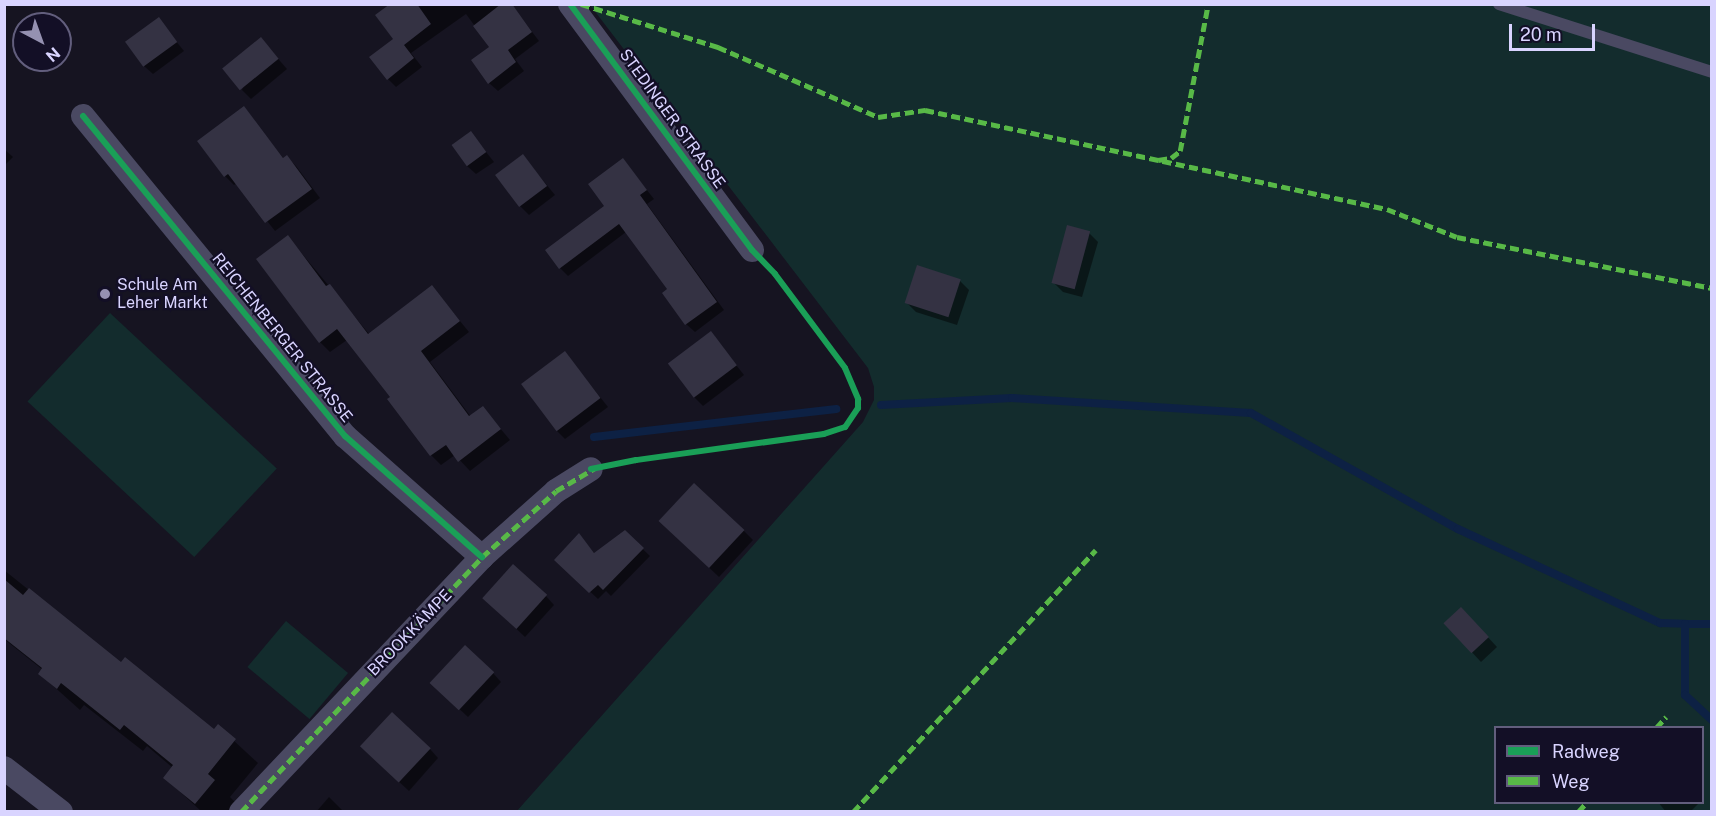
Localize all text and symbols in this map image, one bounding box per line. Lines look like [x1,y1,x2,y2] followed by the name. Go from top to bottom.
[12,12,72,72] north arrow
[1512,12,1598,50] scale bar
[1520,24,1562,45] text: 20 m
[42,43,64,66] text: N
[615,46,729,192] street label: STEDINGER STRASSE
[208,250,356,426] street label: REICHENBERGER STRASSE
[117,275,208,313] place label: Schule Am Leher Markt
[98,287,112,301] marker: Schule Am Leher Markt
[364,586,456,680] street label: BROOKKÄMPE
[1494,726,1704,804] legend
[1552,741,1620,762] text: Radweg
[1552,771,1590,792] text: Weg

